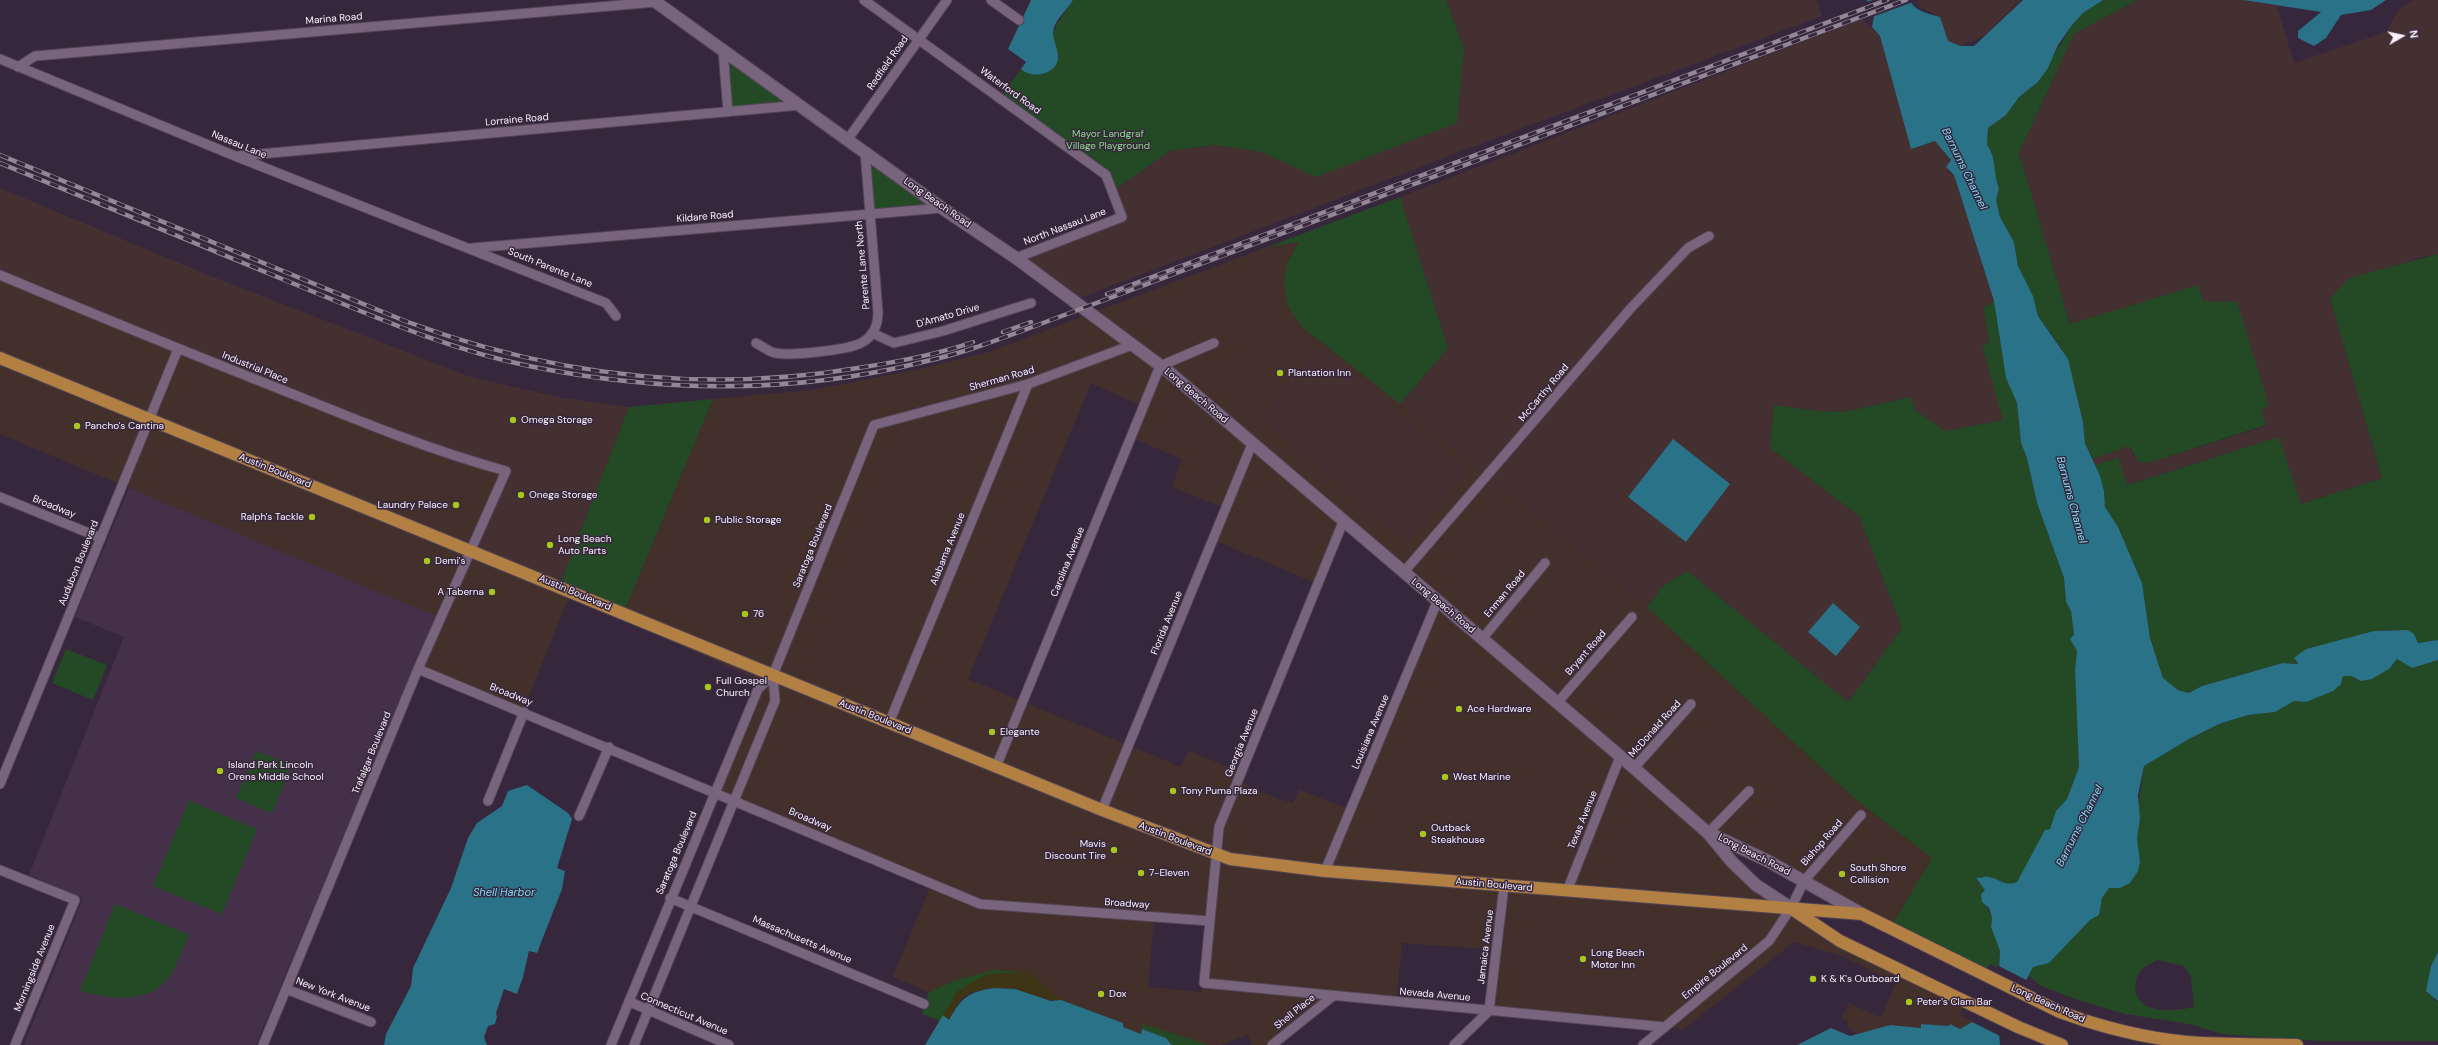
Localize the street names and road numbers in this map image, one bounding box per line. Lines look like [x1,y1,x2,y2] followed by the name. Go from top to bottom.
[305,11,363,27] street label: Marina Road
[865,34,911,92] street label: Redfield Road
[977,65,1043,117] street label: Waterford Road
[485,111,549,129] street label: Lorraine Road
[210,129,268,161] street label: Nassau Lane
[901,175,973,231] street label: Long Beach Road
[1022,206,1108,248] street label: North Nassau Lane
[676,209,734,225] street label: Kildare Road
[853,220,873,310] street label: Parente Lane North
[506,246,594,290] street label: South Parente Lane
[915,301,981,331] street label: D'Amato Drive
[220,349,290,387] street label: Industrial Place
[1516,362,1572,424] street label: McCarthy Road
[968,364,1036,394] street label: Sherman Road
[1162,366,1230,426] street label: Long Beach Road
[237,451,313,491] street label: Austin Boulevard
[31,493,77,521] street label: Broadway
[791,502,835,590] street label: Saratoga Boulevard
[928,511,968,587] street label: Alabama Avenue
[56,519,102,607] street label: Audubon Boulevard
[1048,525,1088,599] street label: Carolina Avenue
[1482,568,1528,620] street label: Enman Road
[537,572,613,614] street label: Austin Boulevard
[1409,576,1477,636] street label: Long Beach Road
[1149,589,1185,657] street label: Florida Avenue
[1563,628,1609,678] street label: Bryant Road
[488,681,534,709] street label: Broadway
[1350,693,1392,771] street label: Louisiana Avenue
[837,697,913,737] street label: Austin Boulevard
[1626,698,1684,760] street label: McDonald Road
[1223,707,1261,779] street label: Georgia Avenue
[350,710,394,796] street label: Trafalgar Boulevard
[1566,789,1600,851] street label: Texas Avenue
[787,806,833,834] street label: Broadway
[654,810,700,896] street label: Saratoga Boulevard
[1799,817,1845,869] street label: Bishop Road
[1137,820,1213,858] street label: Austin Boulevard
[1716,832,1792,878] street label: Long Beach Road
[1455,876,1533,894] street label: Austin Boulevard
[1104,896,1150,912] street label: Broadway
[1475,909,1497,985] street label: Jamaica Avenue
[751,914,853,966] street label: Massachusetts Avenue
[12,922,58,1014] street label: Morningside Avenue
[1680,942,1750,1002] street label: Empire Boulevard
[294,975,372,1015] street label: New York Avenue
[2009,982,2087,1026] street label: Long Beach Road
[1399,986,1471,1004] street label: Nevada Avenue
[638,990,730,1038] street label: Connecticut Avenue
[1272,992,1318,1032] street label: Shell Place

